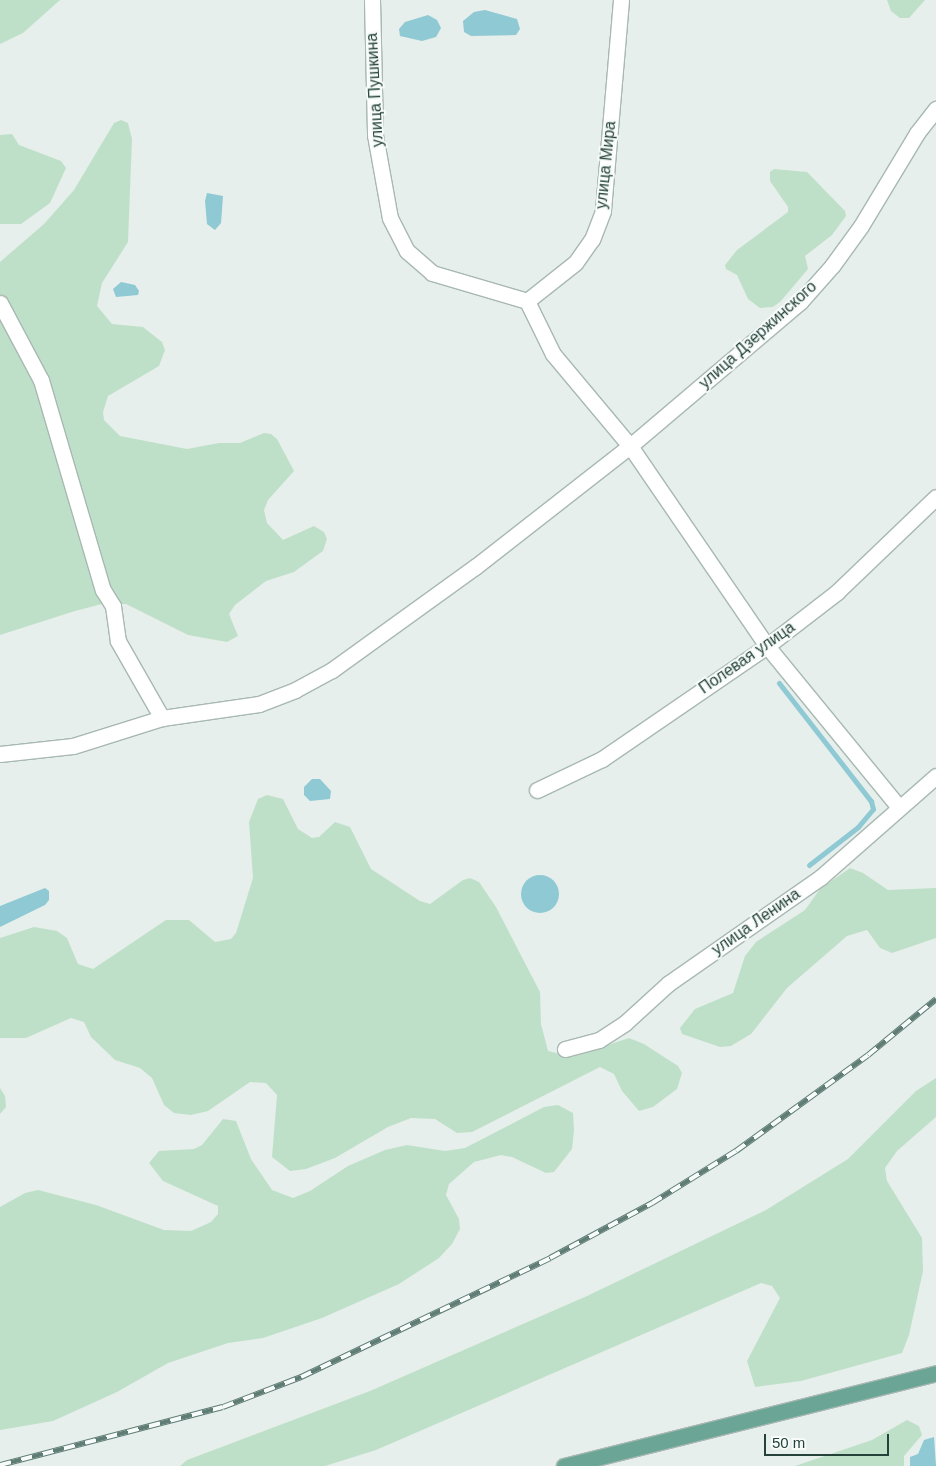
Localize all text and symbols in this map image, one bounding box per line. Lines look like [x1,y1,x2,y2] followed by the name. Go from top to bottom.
[362,32,388,148] street label: улица Пушкина
[592,120,620,210] street label: улица Мира
[695,277,821,393] street label: улица Дзержинского
[695,618,799,698] street label: Полевая улица
[708,885,804,959] street label: улица Ленина
[766,1424,891,1456] scale bar
[772,1434,805,1451] text: 50 m

